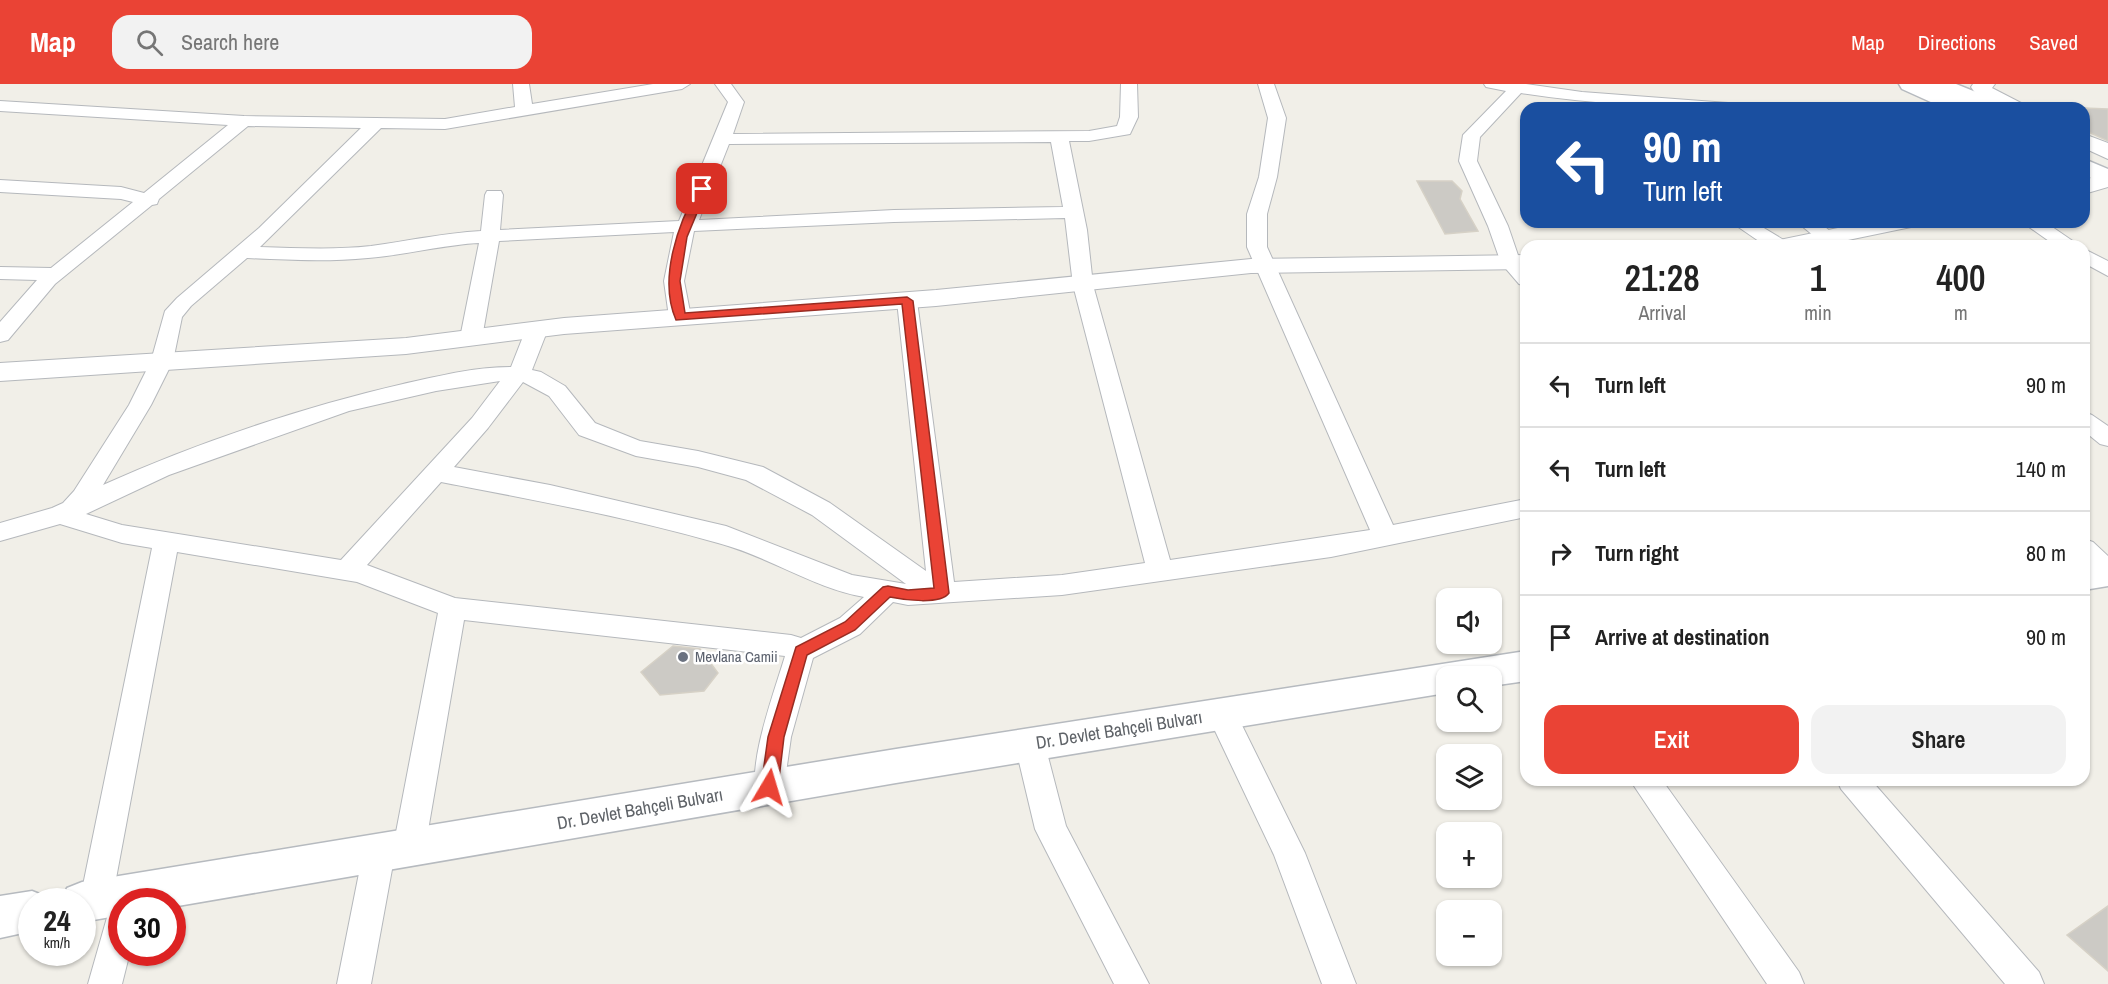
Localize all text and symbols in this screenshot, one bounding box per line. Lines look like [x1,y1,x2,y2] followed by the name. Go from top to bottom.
[112,15,532,69] search box
[30,23,76,61] text: Map
[133,26,166,59] icon: search
[181,27,279,57] text: Search here
[1851,28,1885,57] text: Map
[1918,28,1996,57] text: Directions
[2029,28,2078,57] text: Saved
[1643,119,1722,175] text: 90 m
[1544,126,1622,204] icon: left
[676,163,727,214] pin
[685,172,718,205] icon: arrive
[1643,173,1722,209] text: Turn left
[1625,254,1700,302] text: 21:28
[1810,254,1826,302] text: 1
[1936,254,1985,302] text: 400
[1638,299,1686,326] text: Arrival
[1804,299,1832,326] text: min
[1954,299,1968,326] text: m
[1544,369,1577,402] icon: left
[1595,370,1666,400] text: Turn left
[2026,370,2066,400] text: 90 m
[1544,453,1577,486] icon: left
[1595,454,1666,484] text: Turn left
[2016,454,2066,484] text: 140 m
[1544,537,1577,570] icon: right
[1595,538,1679,568] text: Turn right
[2026,538,2066,568] text: 80 m
[1436,588,1502,966] map controls
[1436,588,1502,654] button: sound
[1544,621,1577,654] icon: arrive
[1595,622,1769,652] text: Arrive at destination
[2026,622,2066,652] text: 90 m
[695,646,778,667] place label: Mevlana Camii
[676,650,690,664] marker: Mevlana Camii
[1436,666,1502,732] button: search
[1034,704,1204,755] street label: Dr. Devlet Bahçeli Bulvarı
[1544,705,1799,774] button: Exit
[1811,705,2066,774] button: Share
[1436,744,1502,810] button: layers
[737,755,801,819] position arrow
[555,782,725,835] street label: Dr. Devlet Bahçeli Bulvarı
[1436,822,1502,888] button: +
[108,888,186,966] speed limit sign: 30
[43,900,71,940] text: 24
[1436,900,1502,966] button: −
[44,932,70,953] text: km/h

